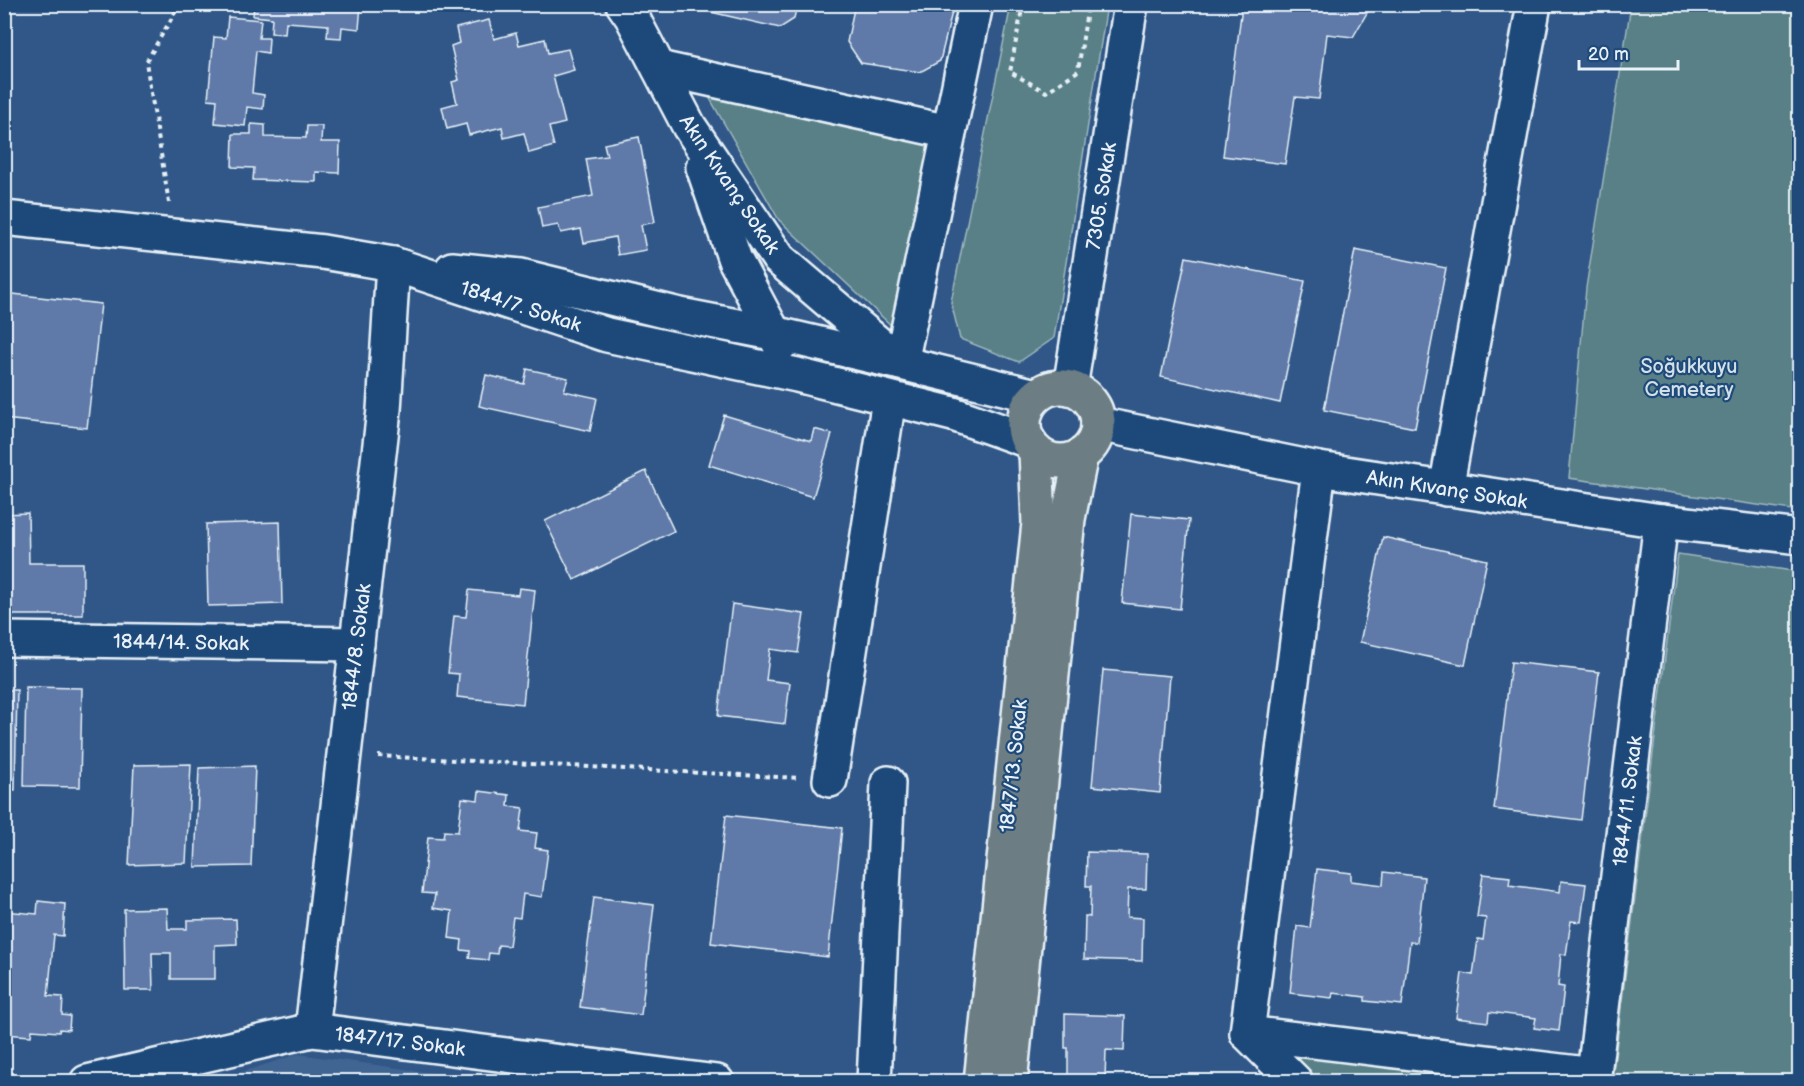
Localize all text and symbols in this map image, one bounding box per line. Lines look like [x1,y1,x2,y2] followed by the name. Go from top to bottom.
[1579,33,1678,71] scale bar
[1588,44,1629,65] text: 20 m
[674,110,785,259] street label: Akın Kıvanç Sokak
[1082,141,1122,252] street label: 7305. Sokak
[457,276,584,338] street label: 1844/7. Sokak
[1641,355,1737,402] park label: Soğukkuyu Cemetery
[1365,465,1529,515] street label: Akın Kıvanç Sokak
[337,582,377,712] street label: 1844/8. Sokak
[113,630,249,656] street label: 1844/14. Sokak
[995,698,1033,834] street label: 1847/13. Sokak
[1608,734,1648,868] street label: 1844/11. Sokak
[333,1022,467,1062] street label: 1847/17. Sokak

